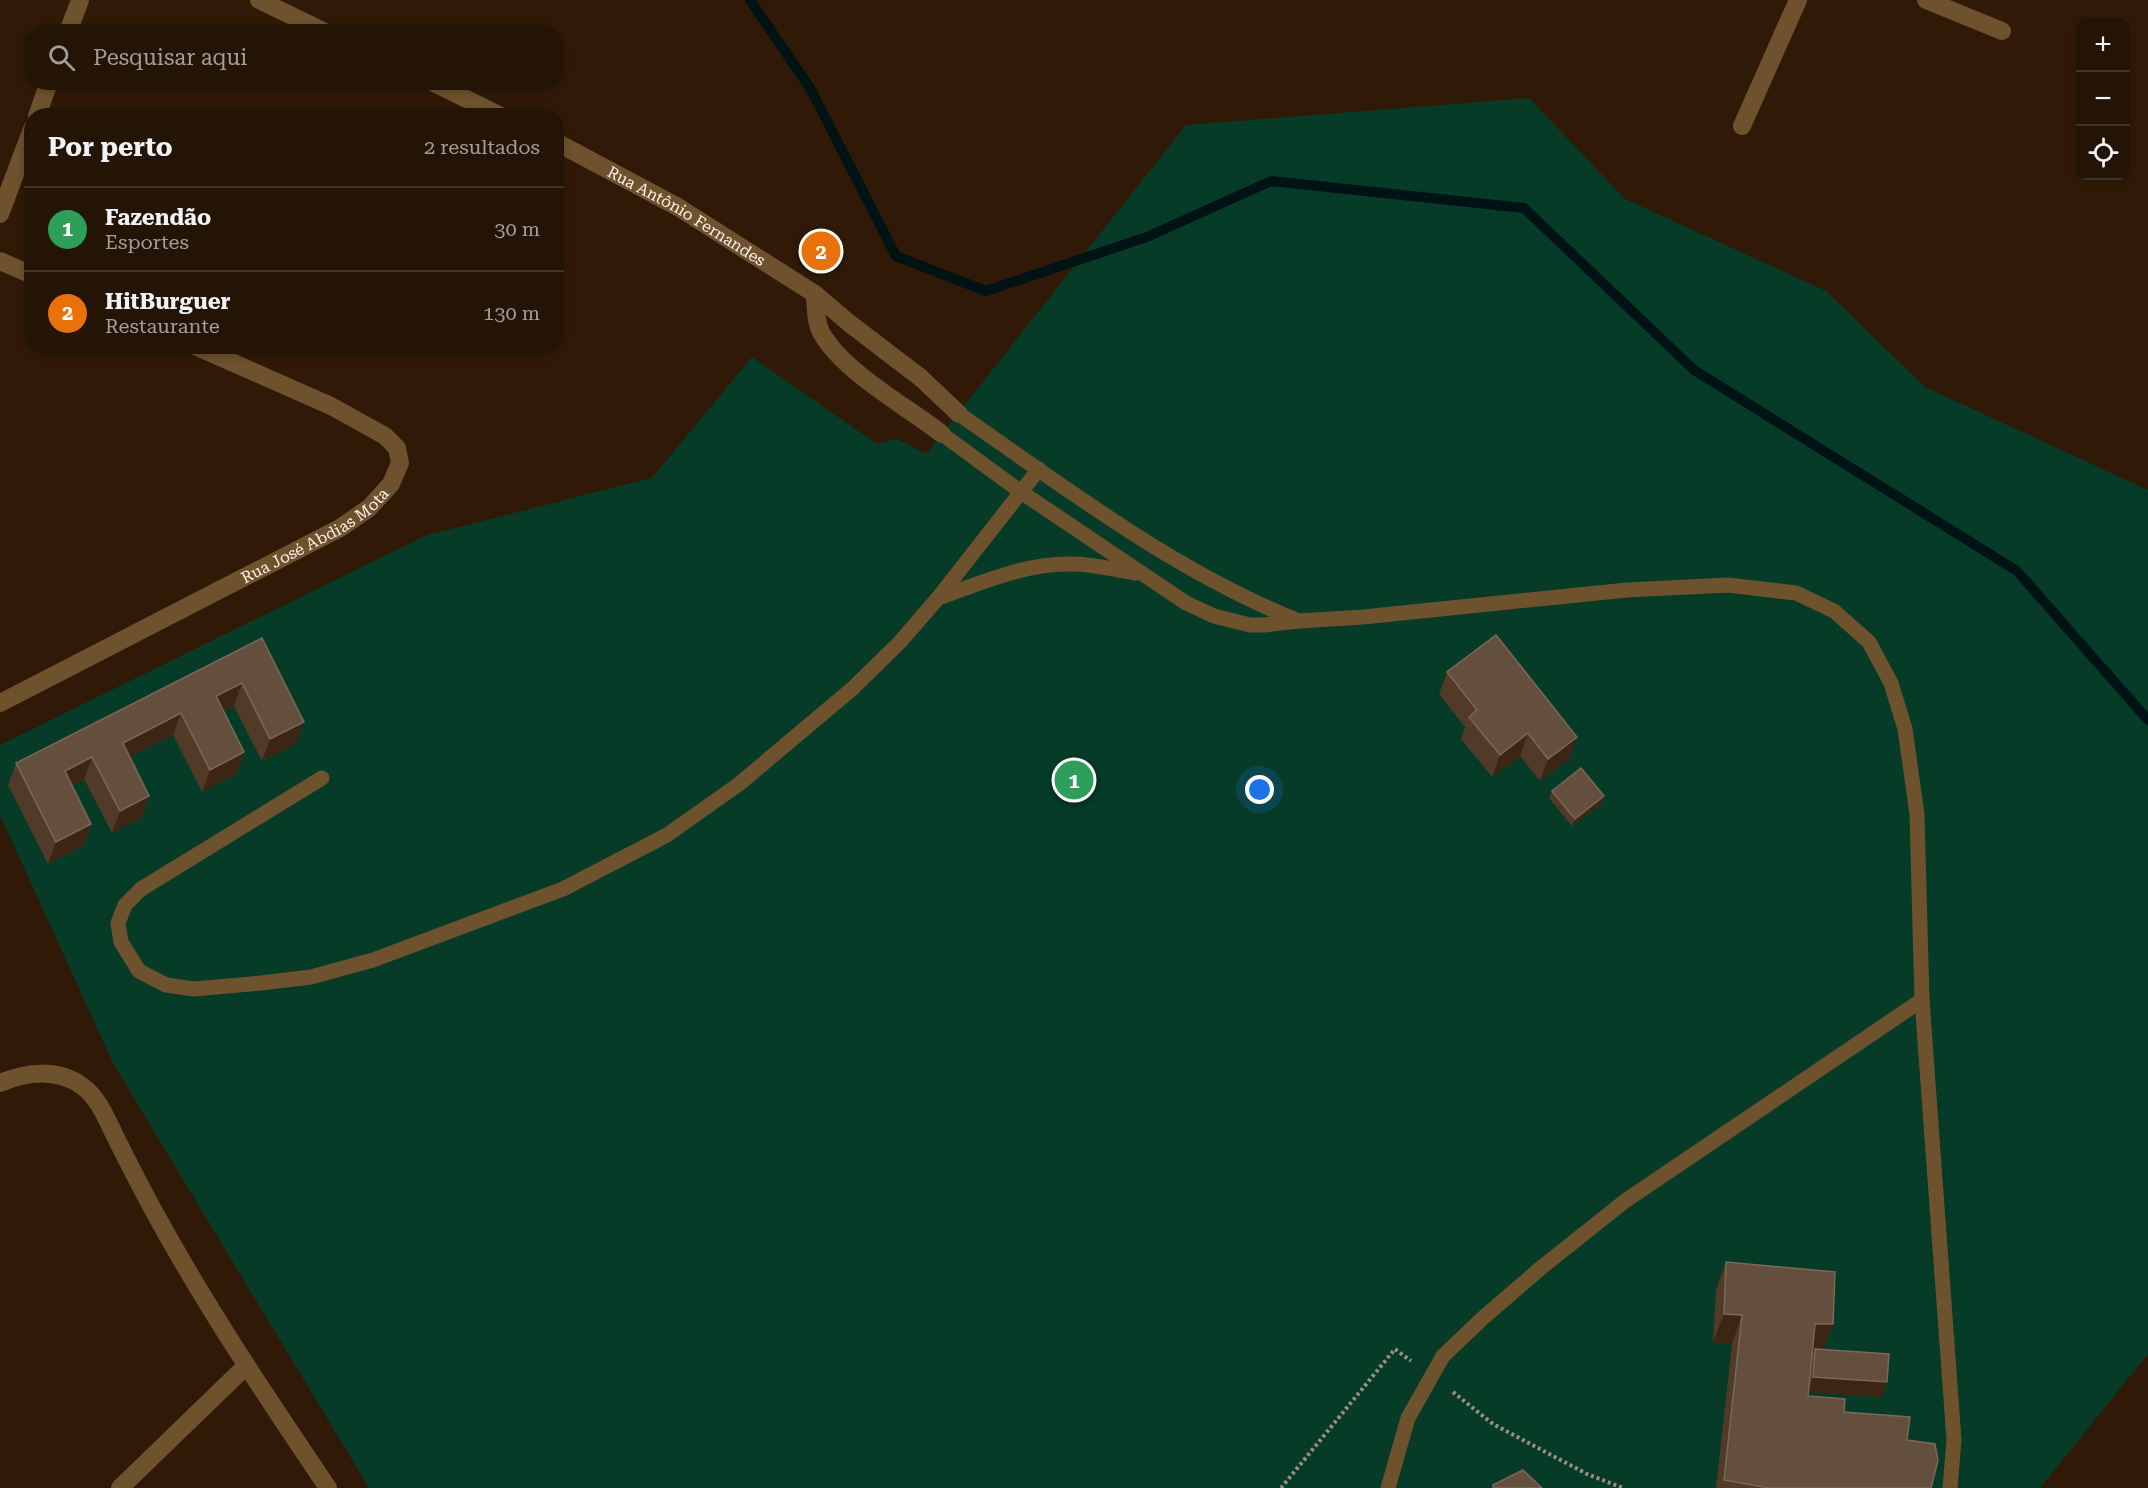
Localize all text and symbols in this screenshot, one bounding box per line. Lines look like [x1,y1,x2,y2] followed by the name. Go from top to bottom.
[2076,18,2130,180] map controls
[2076,18,2130,72] button: +
[24,24,564,90] search box
[45,41,78,74] icon: search
[93,45,247,70] text: Pesquisar aqui
[2076,72,2130,126] button: −
[2076,126,2130,180] button: locate
[48,132,173,162] text: Por perto
[424,135,540,159] text: 2 resultados
[604,162,769,270] street label: Rua Antônio Fernandes
[105,205,211,230] text: Fazendão
[62,217,73,241] text: 1
[494,217,540,241] text: 30 m
[802,228,840,274] pin: 2
[105,230,189,254] text: Esportes
[105,289,231,314] text: HitBurguer
[62,301,73,325] text: 2
[483,301,540,325] text: 130 m
[105,314,220,338] text: Restaurante
[238,484,393,587] street label: Rua José Abdias Mota
[1054,758,1094,802] pin: 1
[1245,775,1274,804] your location

